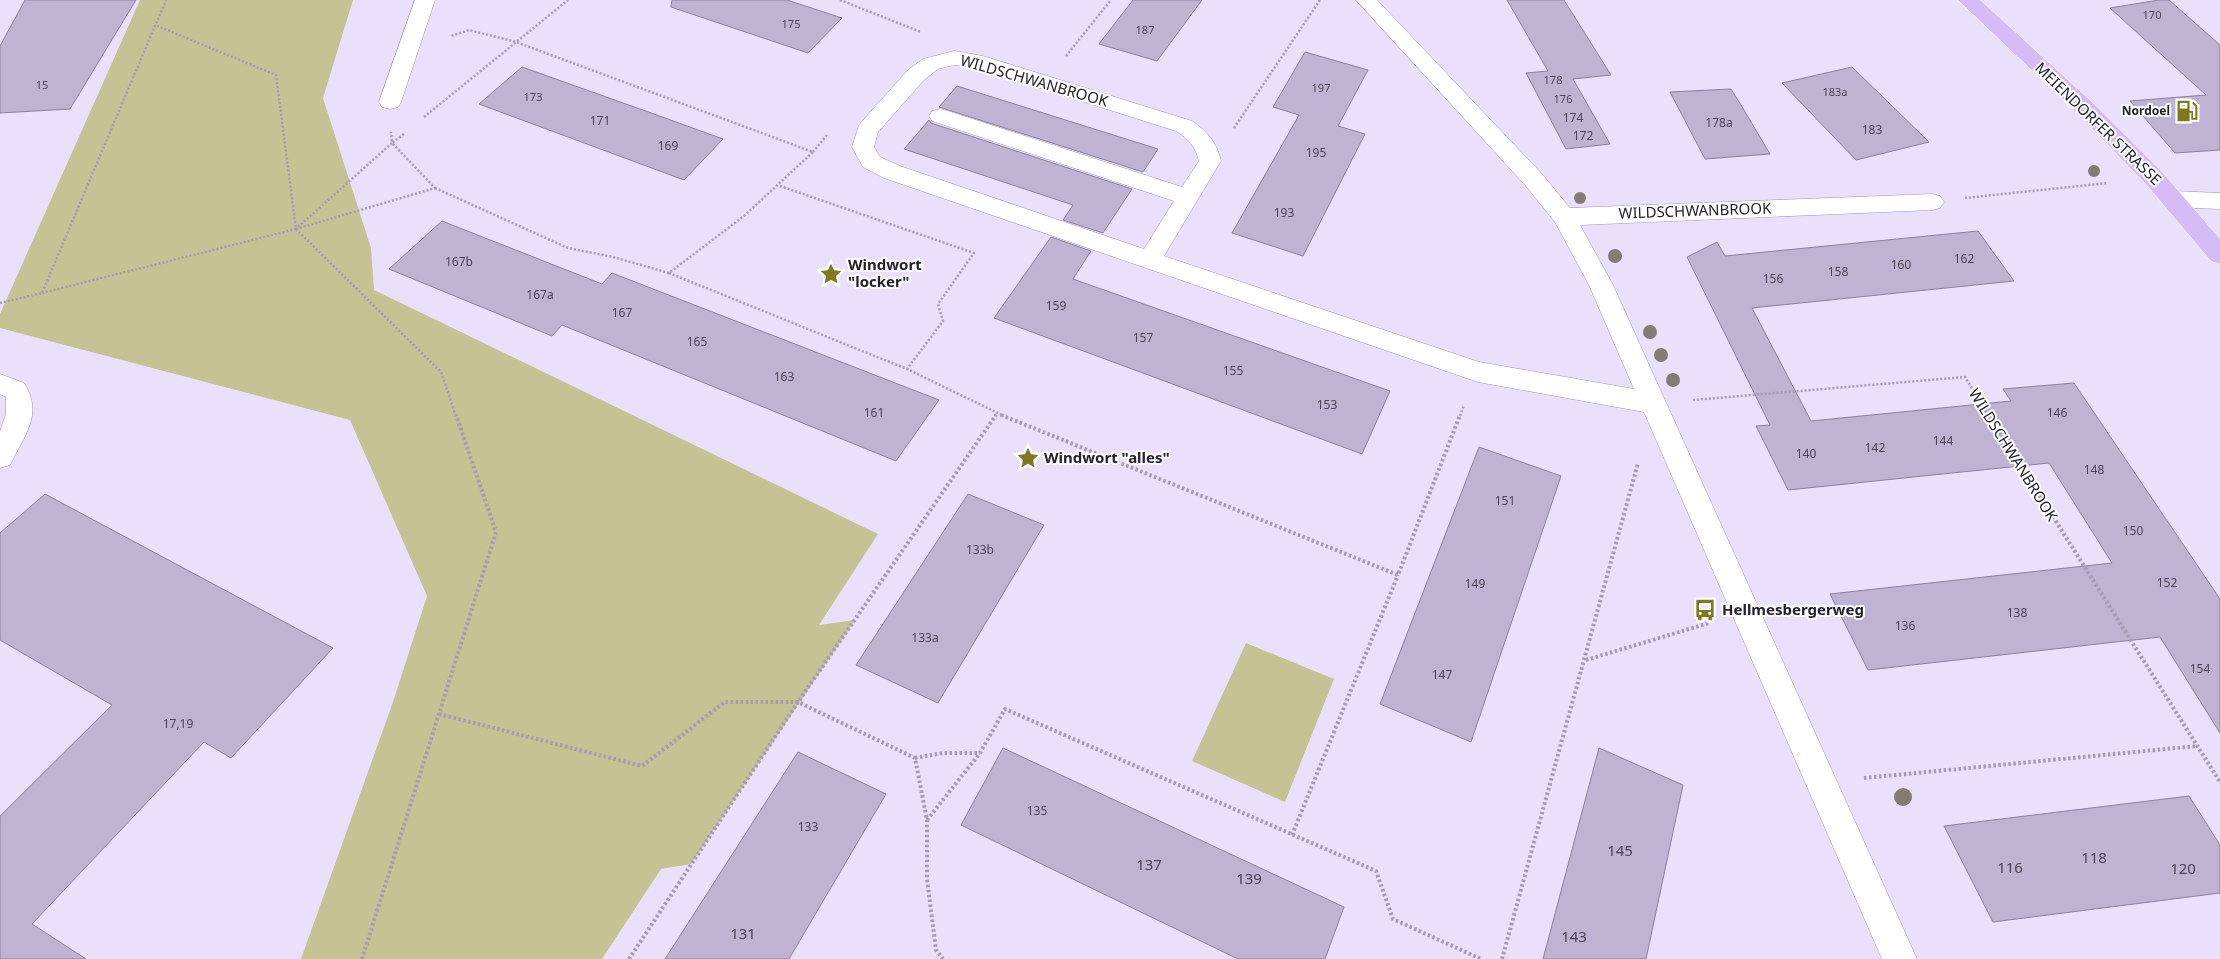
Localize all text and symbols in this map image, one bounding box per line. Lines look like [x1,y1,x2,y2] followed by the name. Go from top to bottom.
[2143,7,2161,22] house number: 170
[782,16,800,31] house number: 175
[1136,22,1154,37] house number: 187
[958,49,1111,111] street label: WILDSCHWANBROOK
[2031,58,2166,189] street label: MEIENDORFER STRASSE
[1544,72,1562,87] house number: 178
[36,77,48,92] house number: 15
[1312,80,1330,95] house number: 197
[1822,84,1848,99] house number: 183a
[524,89,542,104] house number: 173
[1554,91,1572,106] house number: 176
[2174,98,2200,124] fuel station icon: Nordoel
[2122,102,2170,119] place label: Nordoel
[1563,109,1583,126] house number: 174
[590,112,610,129] house number: 171
[1705,114,1733,131] house number: 178a
[1862,121,1882,138] house number: 183
[1573,127,1593,144] house number: 172
[658,137,678,154] house number: 169
[1306,144,1326,161] house number: 195
[1618,197,1772,223] street label: WILDSCHWANBROOK
[1274,204,1294,221] house number: 193
[1954,250,1974,267] house number: 162
[445,253,473,270] house number: 167b
[848,254,922,291] place label: Windwort "locker"
[1891,256,1911,273] house number: 160
[818,261,844,287] place icon: Windwort "locker"
[1828,263,1848,280] house number: 158
[1763,270,1783,287] house number: 156
[526,286,554,303] house number: 167a
[1046,297,1066,314] house number: 159
[612,304,632,321] house number: 167
[1133,329,1153,346] house number: 157
[687,333,707,350] house number: 165
[1223,362,1243,379] house number: 155
[774,368,794,385] house number: 163
[1965,384,2063,525] street label: WILDSCHWANBROOK
[1317,396,1337,413] house number: 153
[864,404,884,421] house number: 161
[2047,404,2067,421] house number: 146
[1933,432,1953,449] house number: 144
[1865,439,1885,456] house number: 142
[1015,445,1041,471] place icon: Windwort "alles"
[1796,445,1816,462] house number: 140
[1044,447,1170,467] place label: Windwort "alles"
[2084,461,2104,478] house number: 148
[1495,492,1515,509] house number: 151
[2123,522,2143,539] house number: 150
[966,541,994,558] house number: 133b
[2157,574,2177,591] house number: 152
[1465,575,1485,592] house number: 149
[1692,597,1718,623] bus stop icon: Hellmesbergerweg
[1722,599,1864,619] place label: Hellmesbergerweg
[2007,604,2027,621] house number: 138
[1895,617,1915,634] house number: 136
[911,629,939,646] house number: 133a
[2190,660,2210,677] house number: 154
[1432,666,1452,683] house number: 147
[163,715,193,732] house number: 17,19
[1027,802,1047,819] house number: 135
[798,818,818,835] house number: 133
[1607,840,1633,860] house number: 145
[2081,847,2107,867] house number: 118
[1136,854,1162,874] house number: 137
[1997,857,2023,877] house number: 116
[2170,858,2196,878] house number: 120
[1236,868,1262,888] house number: 139
[730,923,756,943] house number: 131
[1561,926,1587,946] house number: 143

